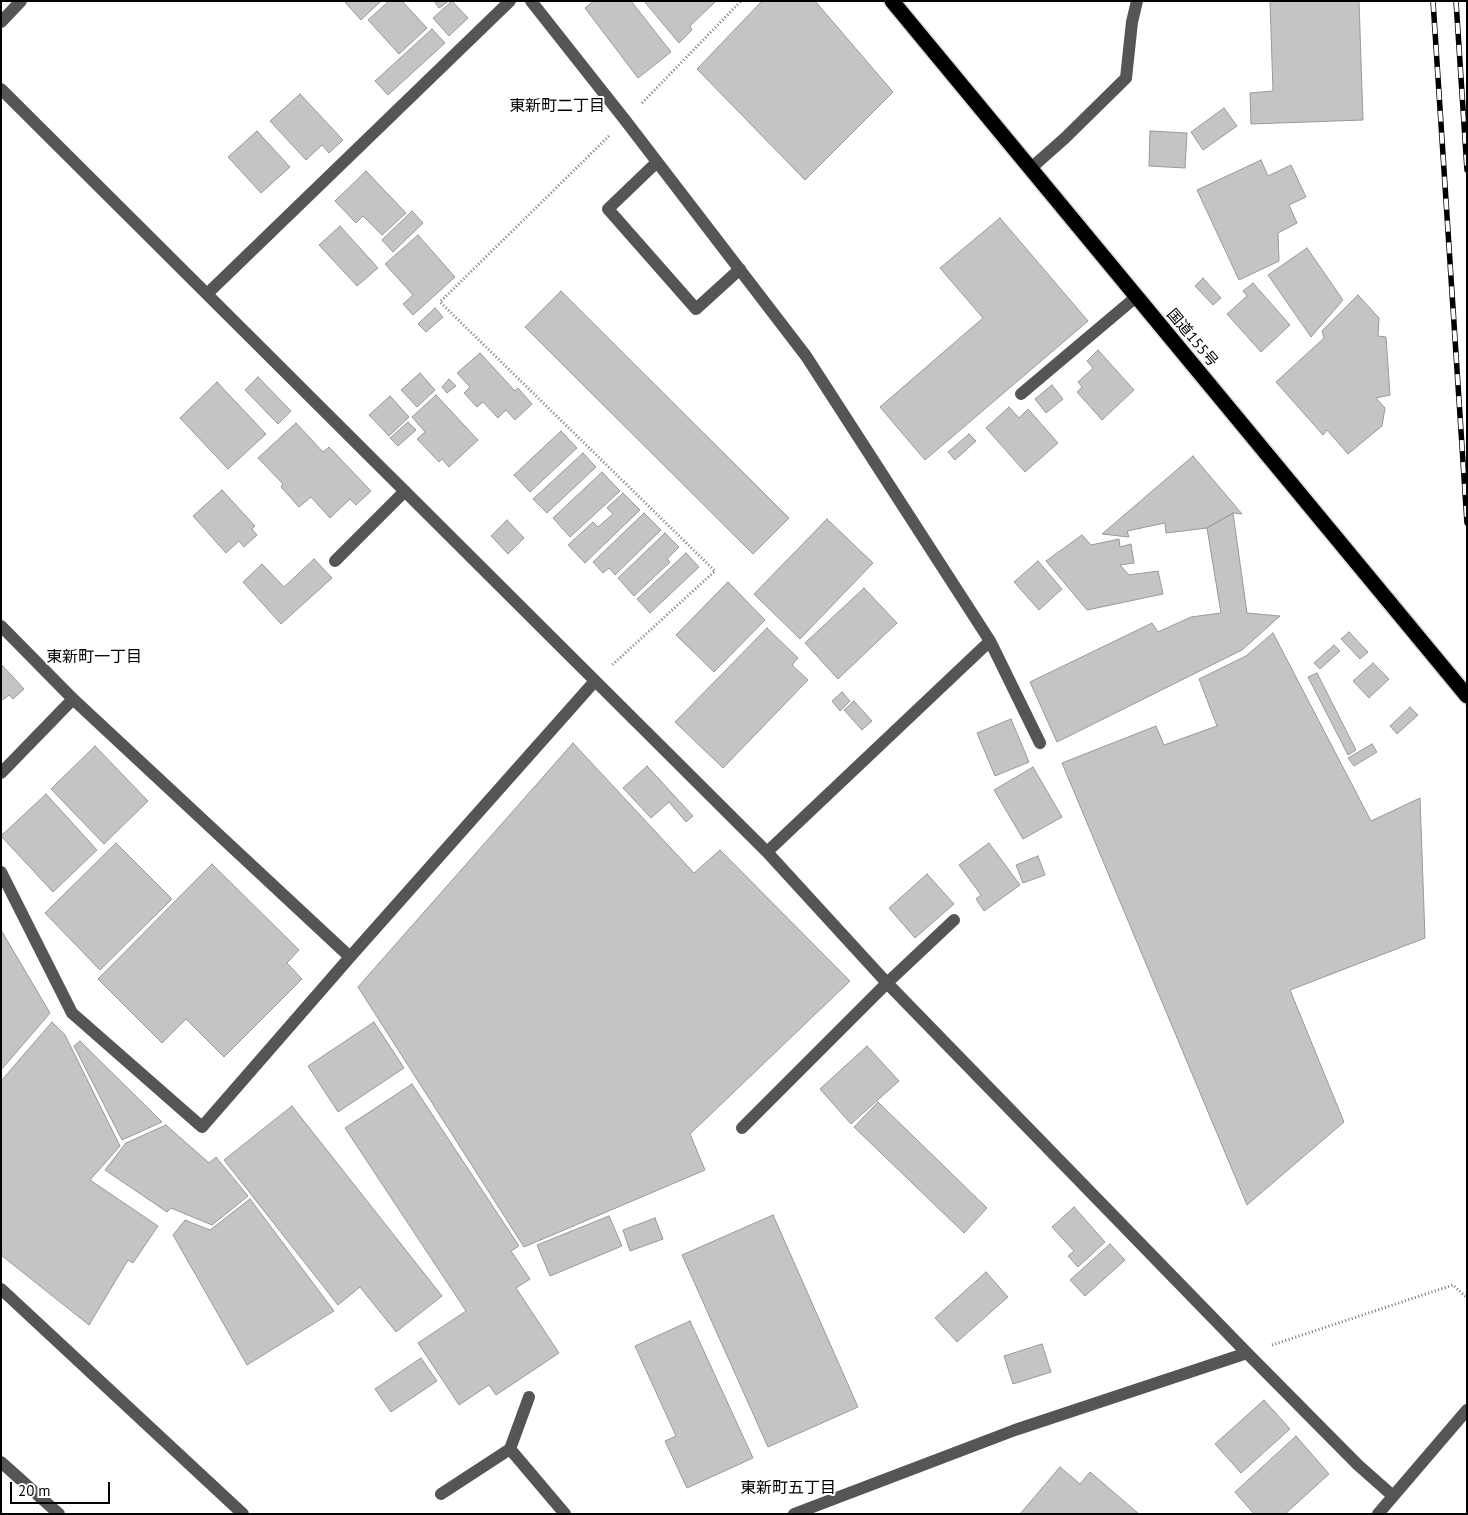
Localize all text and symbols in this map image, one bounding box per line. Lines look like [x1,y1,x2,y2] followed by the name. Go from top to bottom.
[509,96,605,116] district label: 東新町二丁目
[1163,306,1221,370] street label: 国道155号
[46,647,142,667] district label: 東新町一丁目
[12,1472,112,1504] scale bar
[740,1478,836,1498] district label: 東新町五丁目
[18,1481,51,1500] text: 20 m

